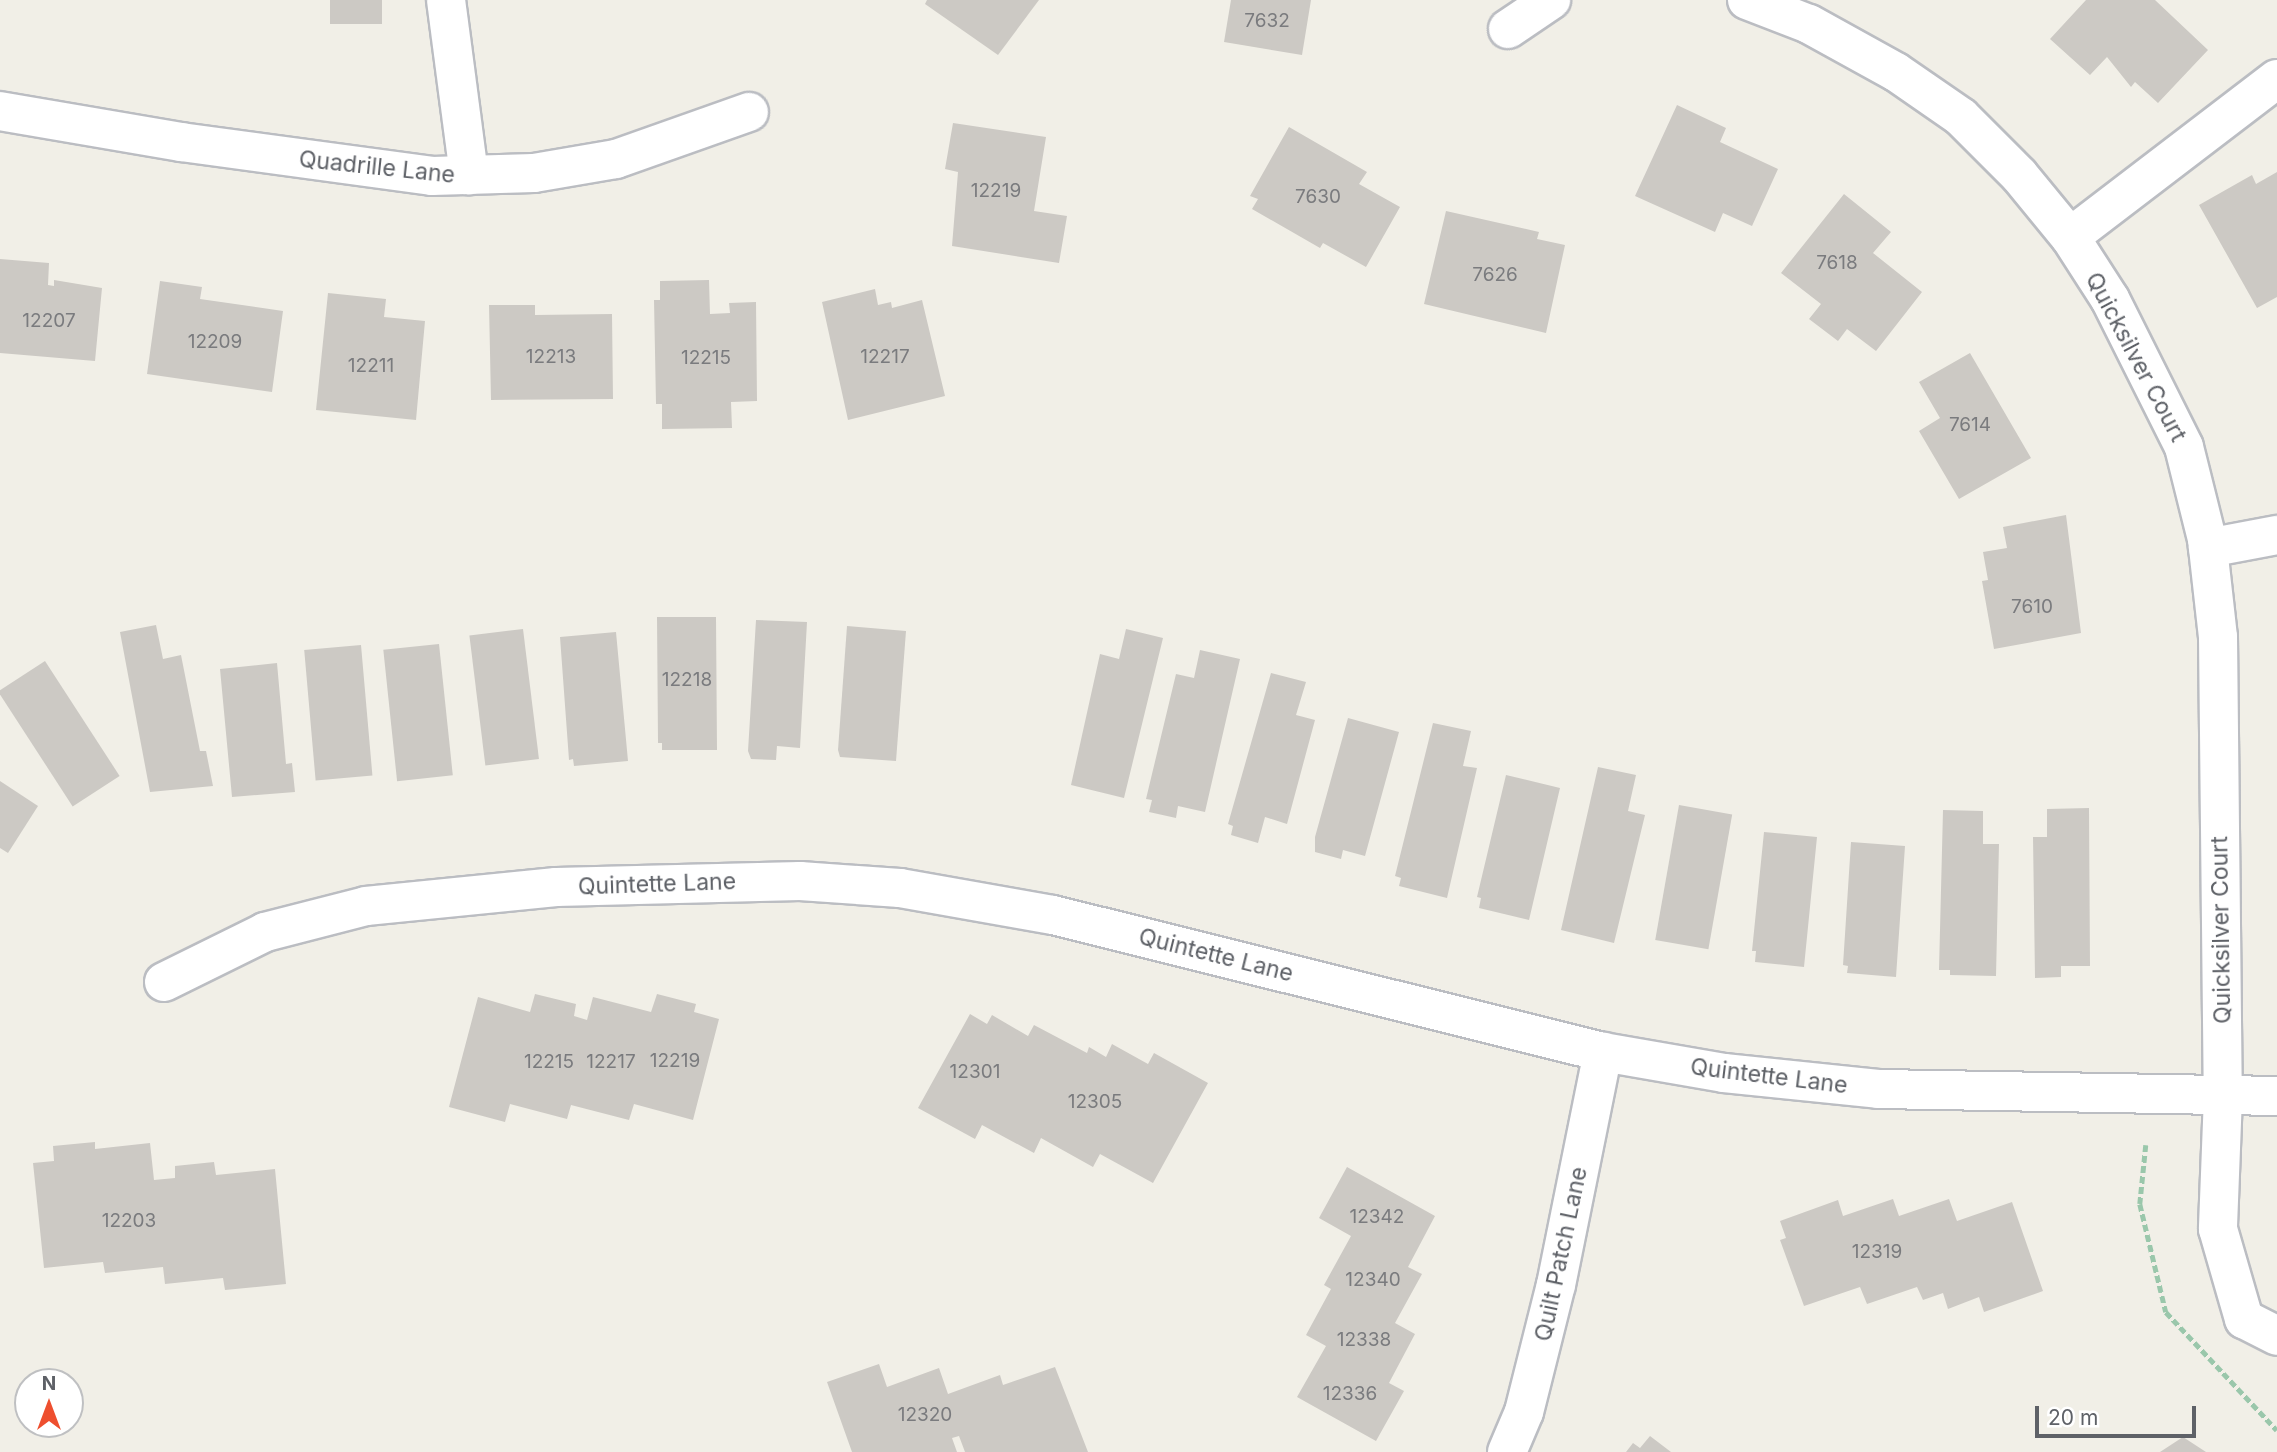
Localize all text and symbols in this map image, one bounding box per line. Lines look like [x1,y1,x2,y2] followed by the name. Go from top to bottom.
[1244,10,1290,32] house number: 7632
[298,145,456,189] street label: Quadrille Lane
[971,180,1021,202] house number: 12219
[1295,186,1341,208] house number: 7630
[1816,252,1858,274] house number: 7618
[1472,264,1518,286] house number: 7626
[2080,268,2192,446] street label: Quicksilver Court
[22,310,76,332] house number: 12207
[188,331,242,353] house number: 12209
[526,346,576,368] house number: 12213
[860,346,910,368] house number: 12217
[681,347,731,369] house number: 12215
[348,355,394,377] house number: 12211
[1949,414,1991,436] house number: 7614
[2011,596,2053,618] house number: 7610
[662,669,712,691] house number: 12218
[2206,836,2236,1024] street label: Quicksilver Court
[578,867,736,901] street label: Quintette Lane
[1136,922,1296,988] street label: Quintette Lane
[650,1050,700,1072] house number: 12219
[524,1051,574,1073] house number: 12215
[586,1051,636,1073] house number: 12217
[1689,1053,1849,1099] street label: Quintette Lane
[950,1061,1000,1083] house number: 12301
[1068,1091,1122,1113] house number: 12305
[1529,1164,1593,1344] street label: Quilt Patch Lane
[1350,1206,1404,1228] house number: 12342
[102,1210,156,1232] house number: 12203
[1852,1241,1902,1263] house number: 12319
[1345,1269,1401,1291] house number: 12340
[1337,1329,1391,1351] house number: 12338
[14,1368,84,1438] north arrow
[42,1372,56,1395] text: N
[1323,1383,1377,1405] house number: 12336
[2039,1392,2200,1436] scale bar
[898,1404,952,1426] house number: 12320
[2048,1405,2098,1430] text: 20 m

